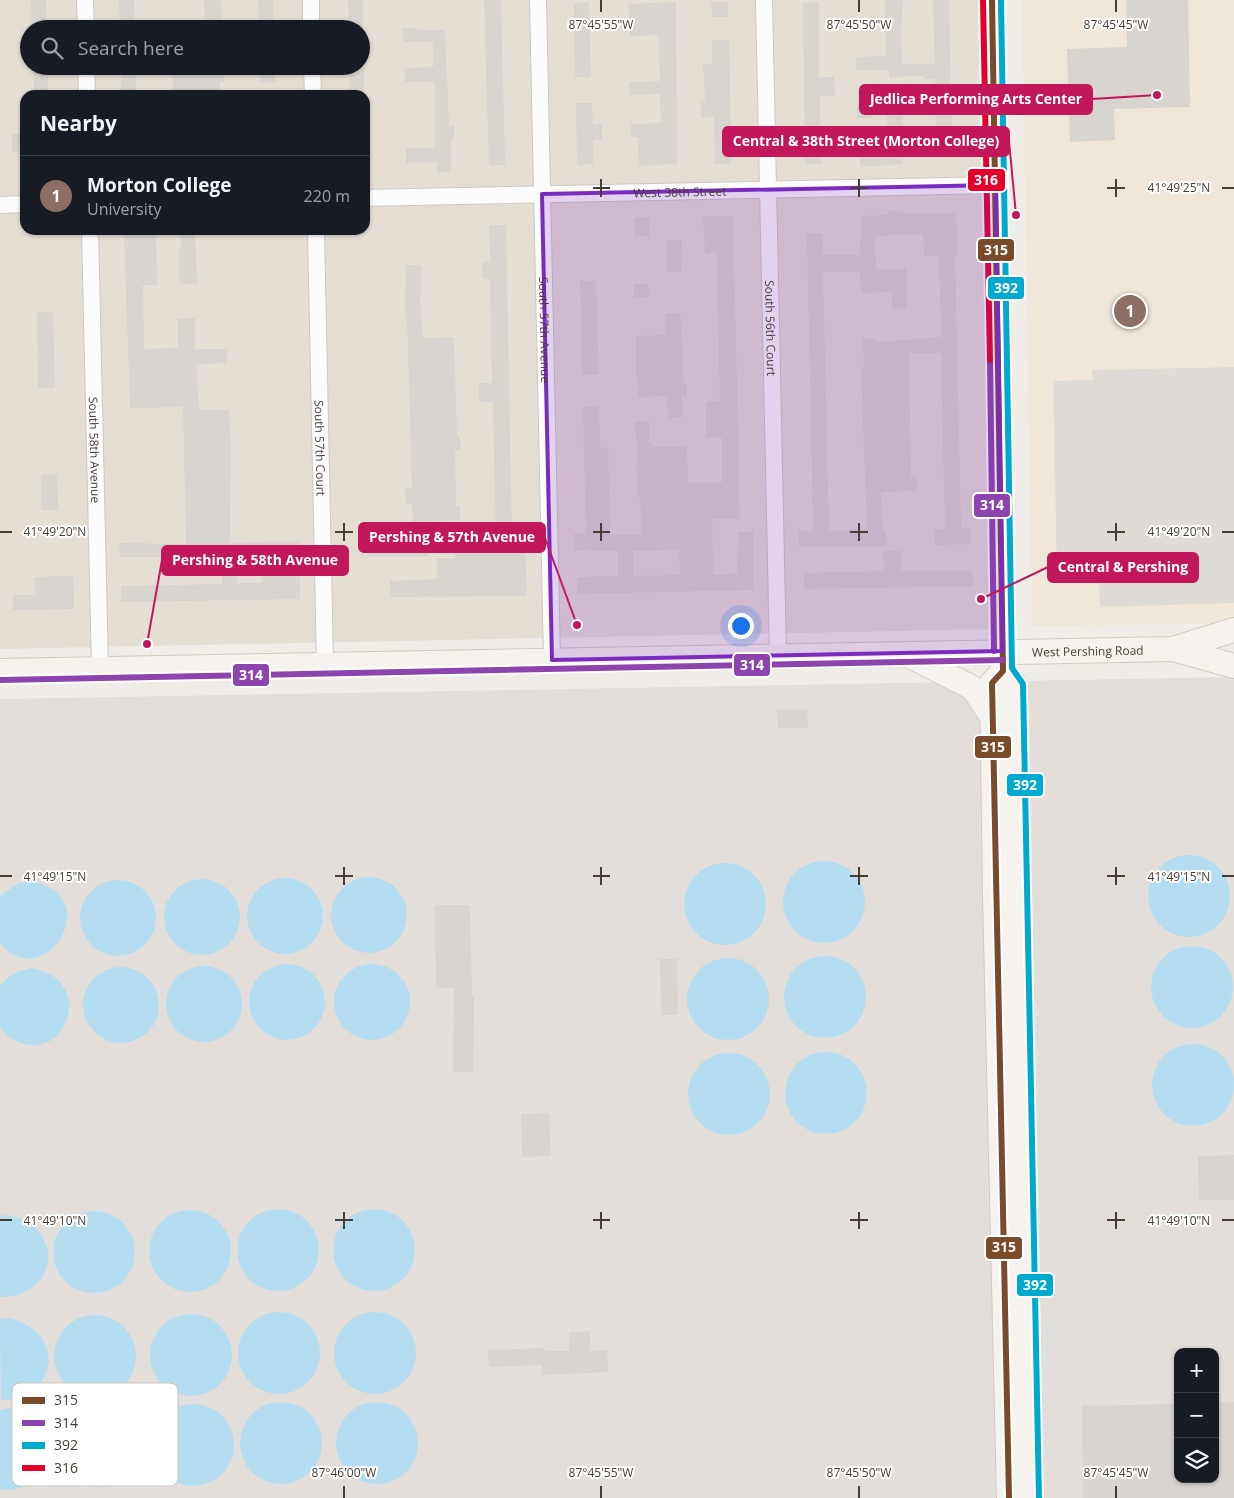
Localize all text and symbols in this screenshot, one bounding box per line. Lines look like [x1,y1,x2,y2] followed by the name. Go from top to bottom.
[569,16,633,33] text: 87°45'55"W
[827,16,891,33] text: 87°45'50"W
[1084,16,1148,33] text: 87°45'45"W
[20,20,370,75] search box
[38,34,66,62] icon: search
[78,35,184,61] text: Search here
[860,85,1092,114] callout: Jedlica Performing Arts Center
[868,89,1083,108] text: Jedlica Performing Arts Center
[40,109,117,137] text: Nearby
[723,127,1009,156] callout: Central & 38th Street (Morton College)
[733,131,1000,150] text: Central & 38th Street (Morton College)
[967,168,1006,192] line badge: 316
[974,170,998,189] text: 316
[87,172,231,198] text: Morton College
[1148,179,1210,196] text: 41°49'25"N
[633,182,727,201] street label: West 38th Street
[51,185,61,207] text: 1
[304,185,350,207] text: 220 m
[87,198,161,220] text: University
[977,238,1015,262] line badge: 315
[984,240,1008,259] text: 315
[987,276,1025,300] line badge: 392
[535,277,555,383] street label: South 57th Avenue
[994,278,1018,297] text: 392
[761,280,781,376] street label: South 56th Court
[1114,292,1146,330] pin: 1
[85,397,105,504] street label: South 58th Avenue
[311,400,330,496] street label: South 57th Court
[973,493,1011,518] line badge: 314
[980,495,1004,514] text: 314
[24,523,86,540] text: 41°49'20"N
[359,523,545,552] callout: Pershing & 57th Avenue
[1148,523,1210,540] text: 41°49'20"N
[369,527,535,546] text: Pershing & 57th Avenue
[162,546,348,575] callout: Pershing & 58th Avenue
[172,550,338,569] text: Pershing & 58th Avenue
[1048,553,1198,582] callout: Central & Pershing
[1058,557,1188,576] text: Central & Pershing
[728,613,754,639] your location
[1032,641,1144,660] street label: West Pershing Road
[733,653,771,677] line badge: 314
[740,655,764,674] text: 314
[232,663,270,687] line badge: 314
[239,665,263,684] text: 314
[974,735,1012,759] line badge: 315
[981,737,1005,756] text: 315
[1006,773,1044,797] line badge: 392
[1013,775,1037,794] text: 392
[24,868,86,885] text: 41°49'15"N
[1148,868,1210,885] text: 41°49'15"N
[24,1212,86,1229] text: 41°49'10"N
[1148,1212,1210,1229] text: 41°49'10"N
[985,1236,1023,1260] line badge: 315
[992,1237,1016,1256] text: 315
[1016,1273,1054,1297] line badge: 392
[1023,1275,1047,1294] text: 392
[1174,1348,1219,1483] map controls
[1174,1348,1219,1393] button: +
[12,1383,178,1486] legend
[54,1390,78,1409] text: 315
[1174,1393,1219,1438] button: −
[54,1413,78,1432] text: 314
[54,1435,78,1454] text: 392
[1174,1438,1219,1483] button: layers
[54,1458,78,1477] text: 316
[312,1464,376,1481] text: 87°46'00"W
[569,1464,633,1481] text: 87°45'55"W
[827,1464,891,1481] text: 87°45'50"W
[1084,1464,1148,1481] text: 87°45'45"W

